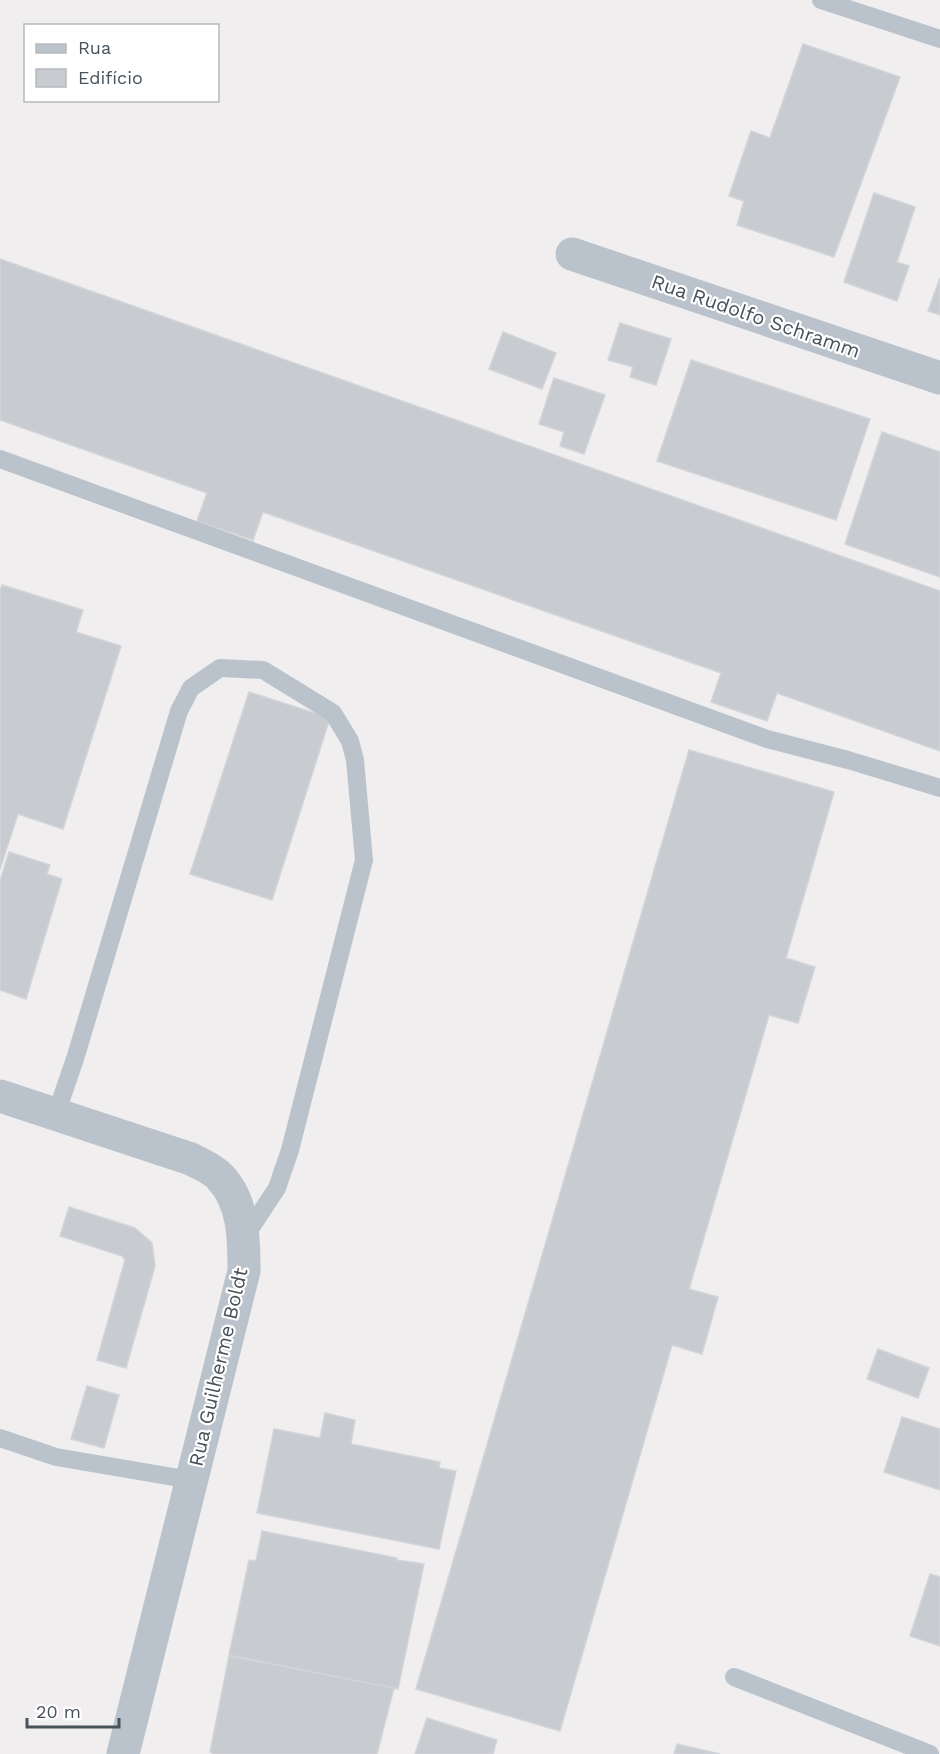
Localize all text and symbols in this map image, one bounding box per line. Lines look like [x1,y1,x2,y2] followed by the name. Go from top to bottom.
[24,24,219,102] legend
[78,37,111,58] text: Rua
[78,67,143,88] text: Edifício
[648,269,864,363] street label: Rua Rudolfo Schramm
[183,1265,253,1469] street label: Rua Guilherme Boldt
[27,1691,118,1729] scale bar
[36,1701,81,1722] text: 20 m

